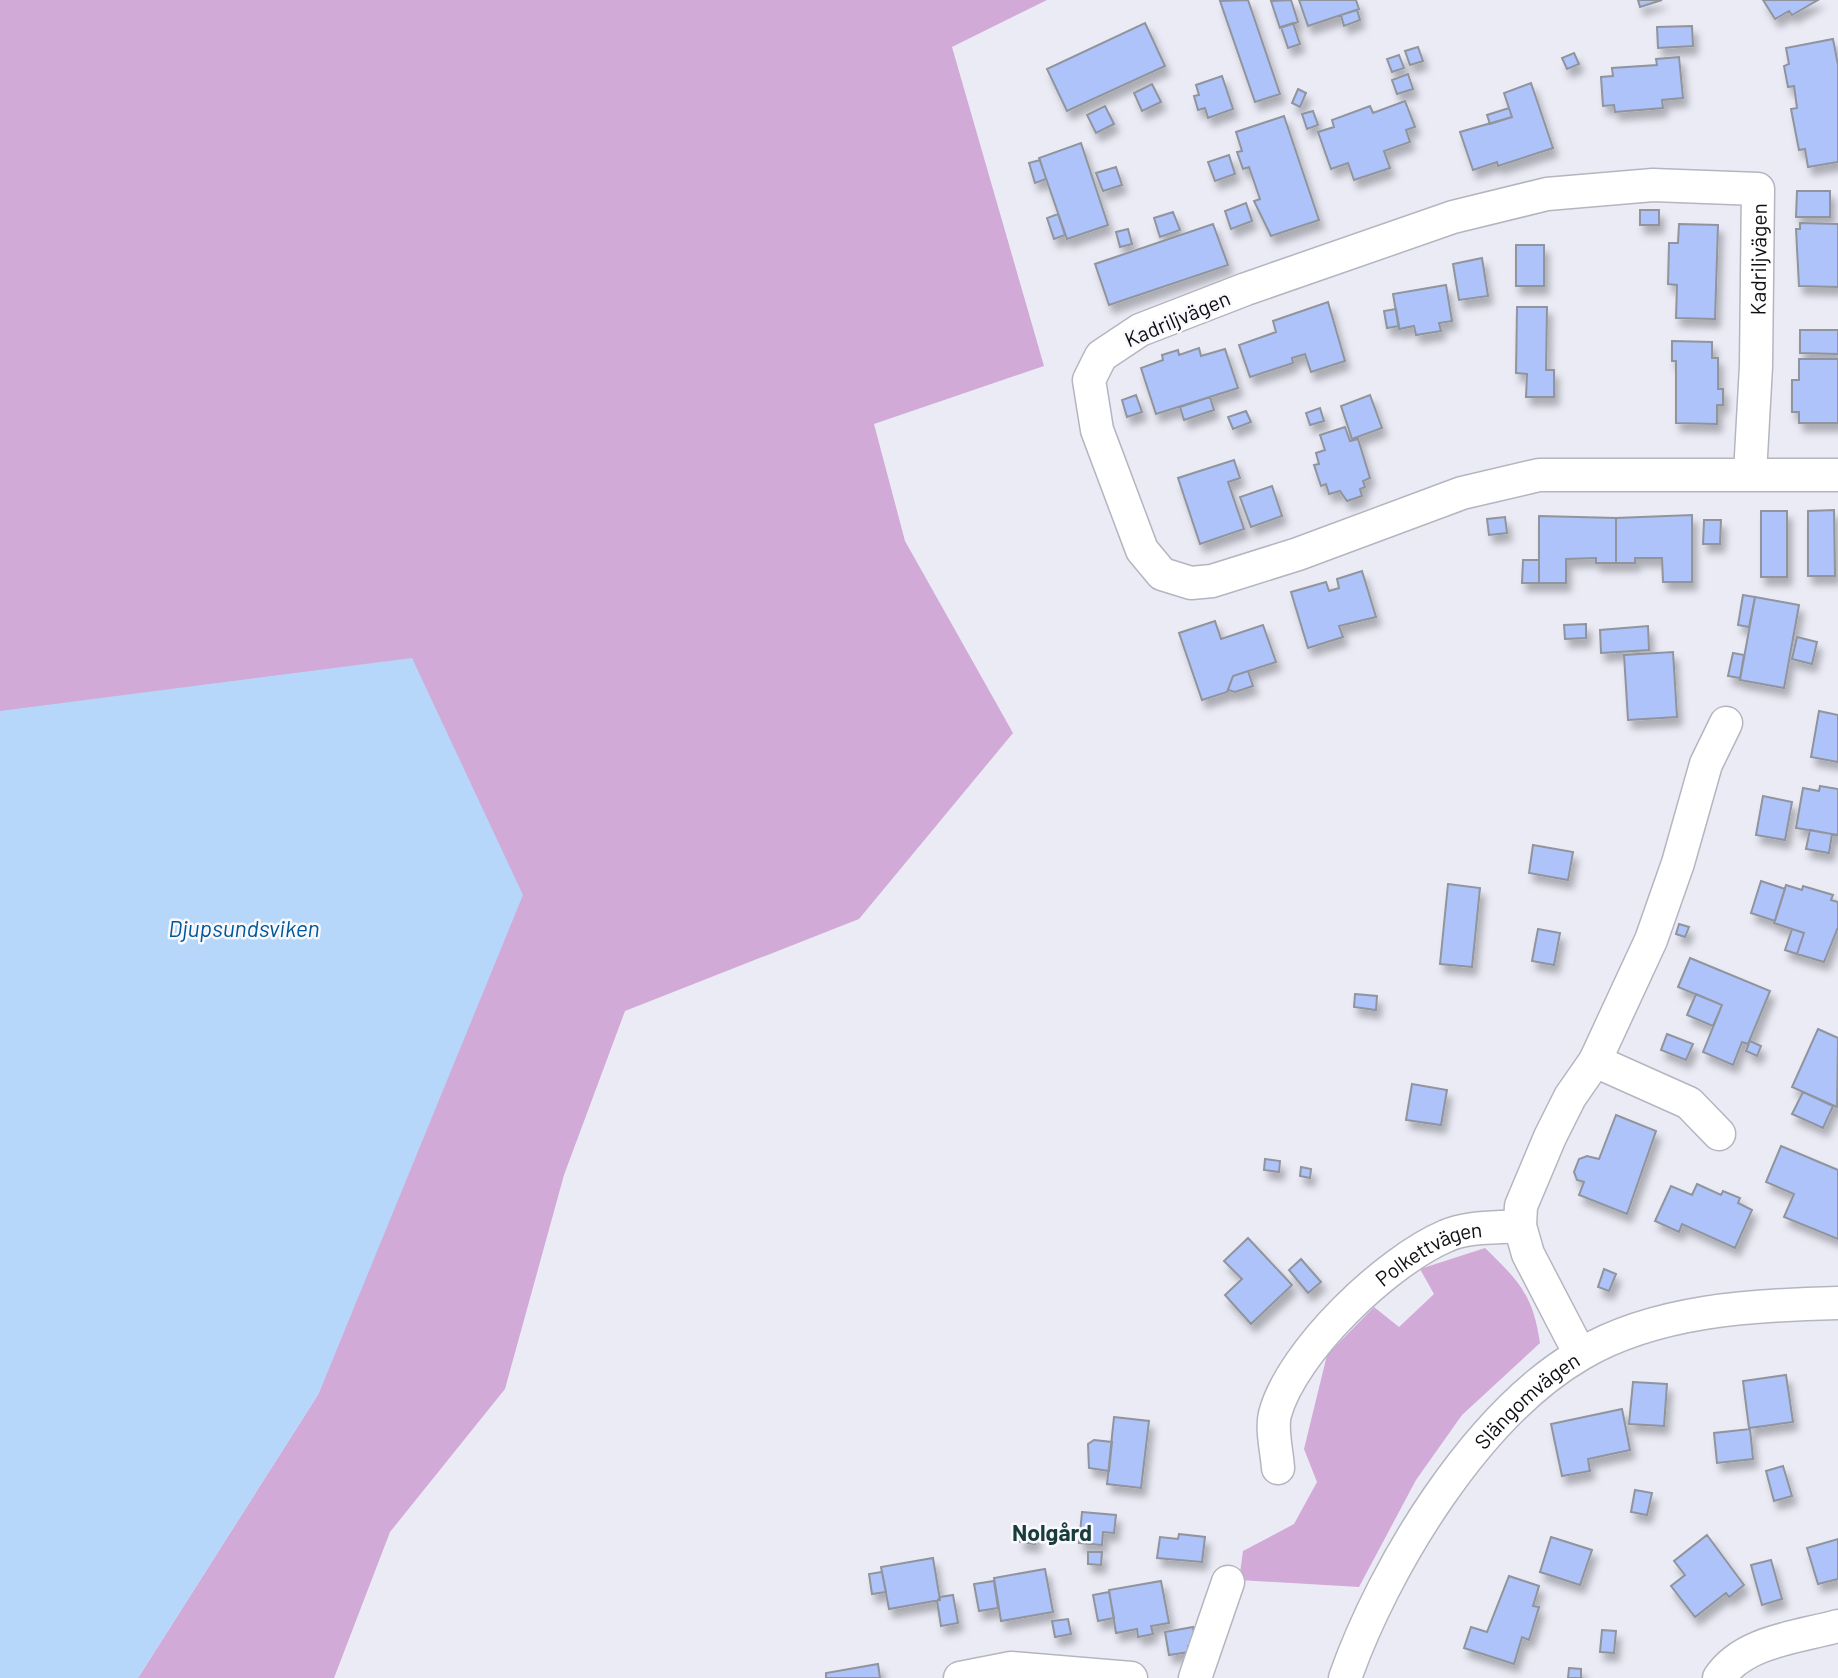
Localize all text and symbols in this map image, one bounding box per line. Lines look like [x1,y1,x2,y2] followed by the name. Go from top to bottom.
[1744,203,1770,315] street label: Kadriljvägen
[1120,285,1234,351] street label: Kadriljvägen
[168,914,320,942] water label: Djupsundsviken
[1370,1216,1483,1290] street label: Polkettvägen
[1468,1346,1583,1453] street label: Slängomvägen
[1012,1518,1092,1546] district label: Nolgård

